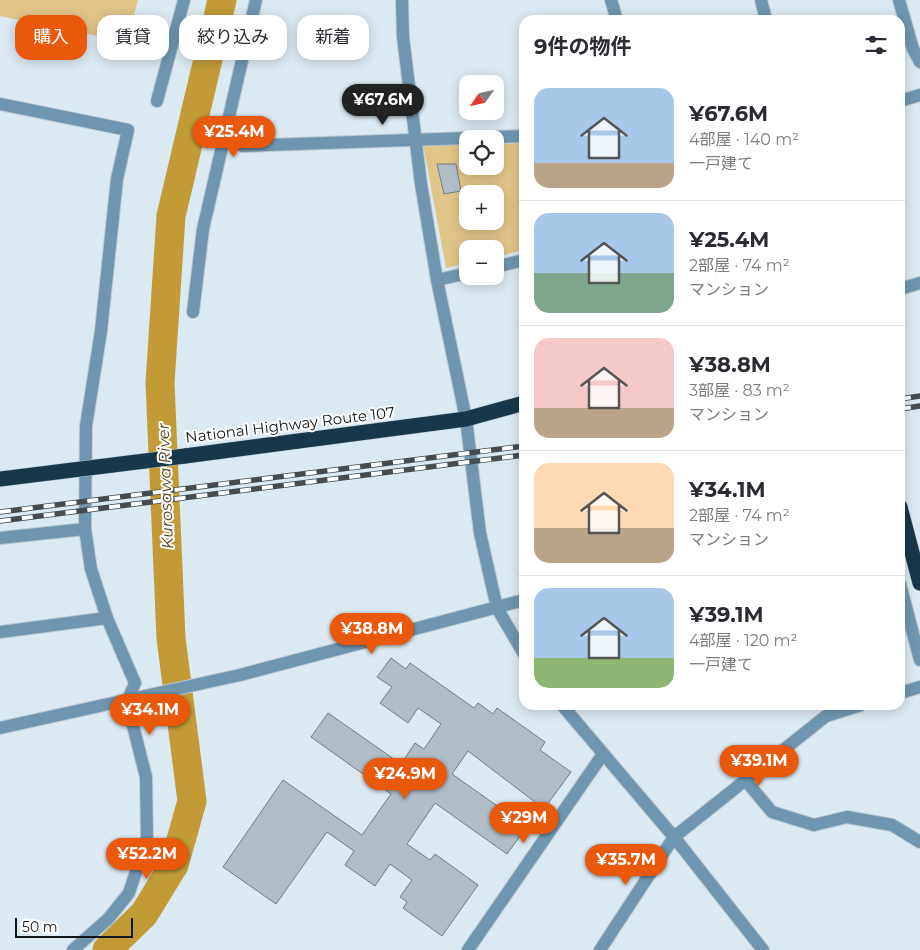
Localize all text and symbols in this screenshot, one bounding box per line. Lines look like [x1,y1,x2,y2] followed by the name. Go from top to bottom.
[15,15,87,60] chip: 購入
[97,15,169,60] chip: 賃貸
[179,15,287,60] chip: 絞り込み
[297,15,369,60] chip: 新着
[862,31,890,59] icon: filters
[534,34,631,59] text: 9件の物件
[459,75,504,120] north arrow
[459,75,504,285] map controls
[342,84,424,126] pin: ¥67.6M
[353,90,413,109] text: ¥67.6M
[689,101,768,126] text: ¥67.6M
[574,108,634,168] icon: home
[193,116,275,158] pin: ¥25.4M
[203,122,265,141] text: ¥25.4M
[459,130,504,175] button: locate
[689,130,799,149] text: 4部屋 · 140 m²
[689,154,753,173] text: 一戸建て
[459,185,504,230] button: +
[689,227,769,252] text: ¥25.4M
[574,233,634,293] icon: home
[459,240,504,285] button: −
[689,256,790,275] text: 2部屋 · 74 m²
[689,280,769,299] text: マンション
[689,352,771,377] text: ¥38.8M
[574,358,634,418] icon: home
[689,381,790,400] text: 3部屋 · 83 m²
[184,402,396,447] street label: National Highway Route 107
[689,405,769,424] text: マンション
[154,422,177,549] water label: Kurosawa River
[689,477,765,502] text: ¥34.1M
[574,483,634,543] icon: home
[689,506,790,525] text: 2部屋 · 74 m²
[689,530,769,549] text: マンション
[689,602,764,627] text: ¥39.1M
[574,608,634,668] icon: home
[331,612,413,655] pin: ¥38.8M
[341,619,403,638] text: ¥38.8M
[689,631,797,650] text: 4部屋 · 120 m²
[689,655,753,674] text: 一戸建て
[109,694,191,736] pin: ¥34.1M
[121,700,179,719] text: ¥34.1M
[718,744,800,787] pin: ¥39.1M
[731,751,787,770] text: ¥39.1M
[364,758,446,800] pin: ¥24.9M
[374,764,436,783] text: ¥24.9M
[494,802,554,844] pin: ¥29M
[501,808,547,827] text: ¥29M
[106,838,188,880] pin: ¥52.2M
[117,844,177,863] text: ¥52.2M
[585,844,667,886] pin: ¥35.7M
[596,850,656,869] text: ¥35.7M
[15,915,132,938] scale bar
[22,918,58,936] text: 50 m

